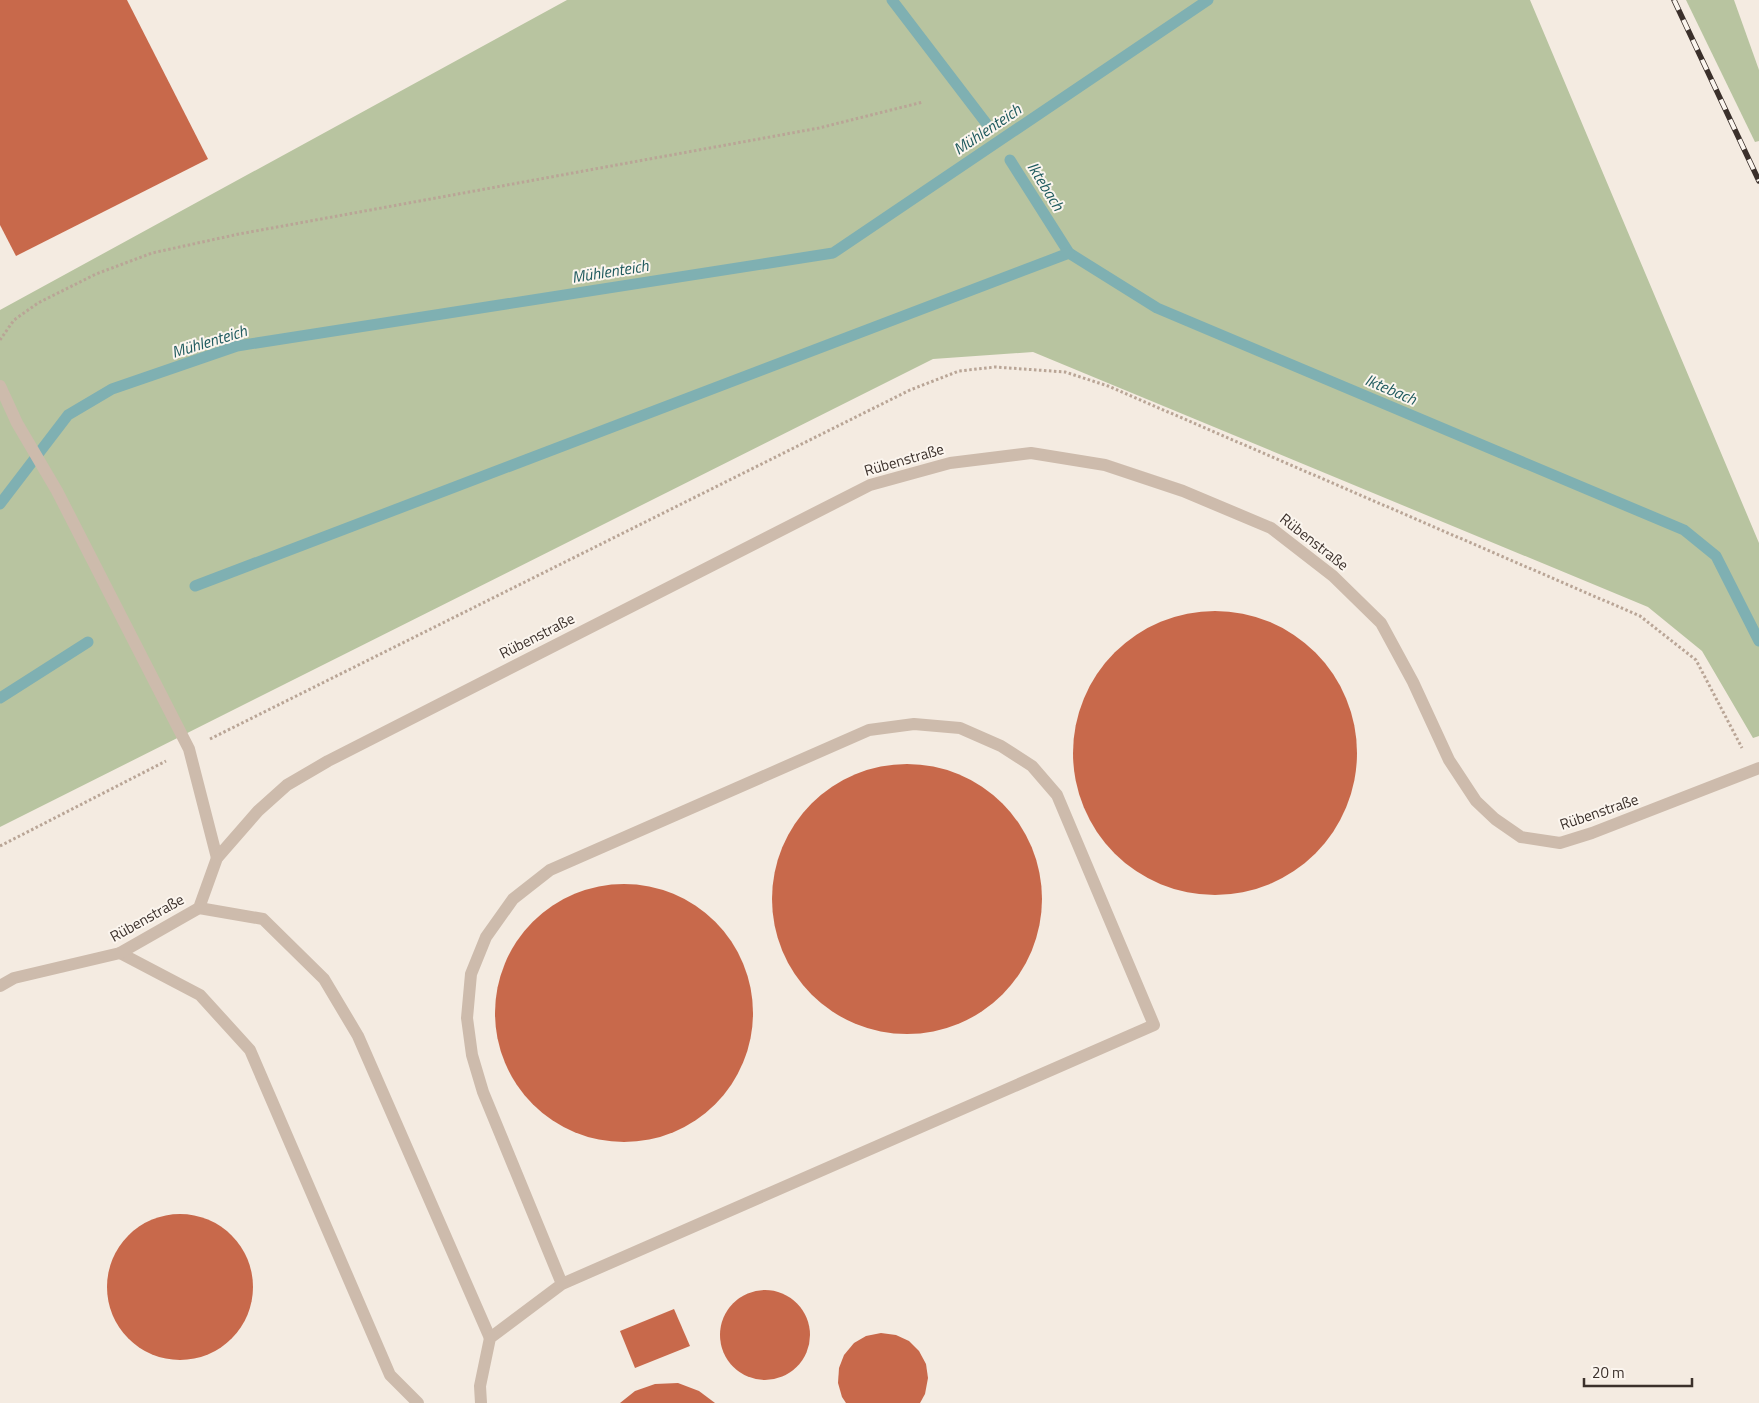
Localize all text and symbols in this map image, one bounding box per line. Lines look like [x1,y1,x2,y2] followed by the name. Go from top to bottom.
[948,97,1027,161] water label: Mühlenteich
[1022,157,1071,216] water label: Iktebach
[570,253,651,289] water label: Mühlenteich
[168,318,250,364] water label: Mühlenteich
[1362,367,1421,411] water label: Iktebach
[861,437,946,482] street label: Rübenstraße
[1275,507,1354,576] street label: Rübenstraße
[495,607,578,664] street label: Rübenstraße
[1556,787,1641,836] street label: Rübenstraße
[105,888,188,947] street label: Rübenstraße
[1584,1356,1692,1388] scale bar
[1592,1361,1625,1384] text: 20 m

